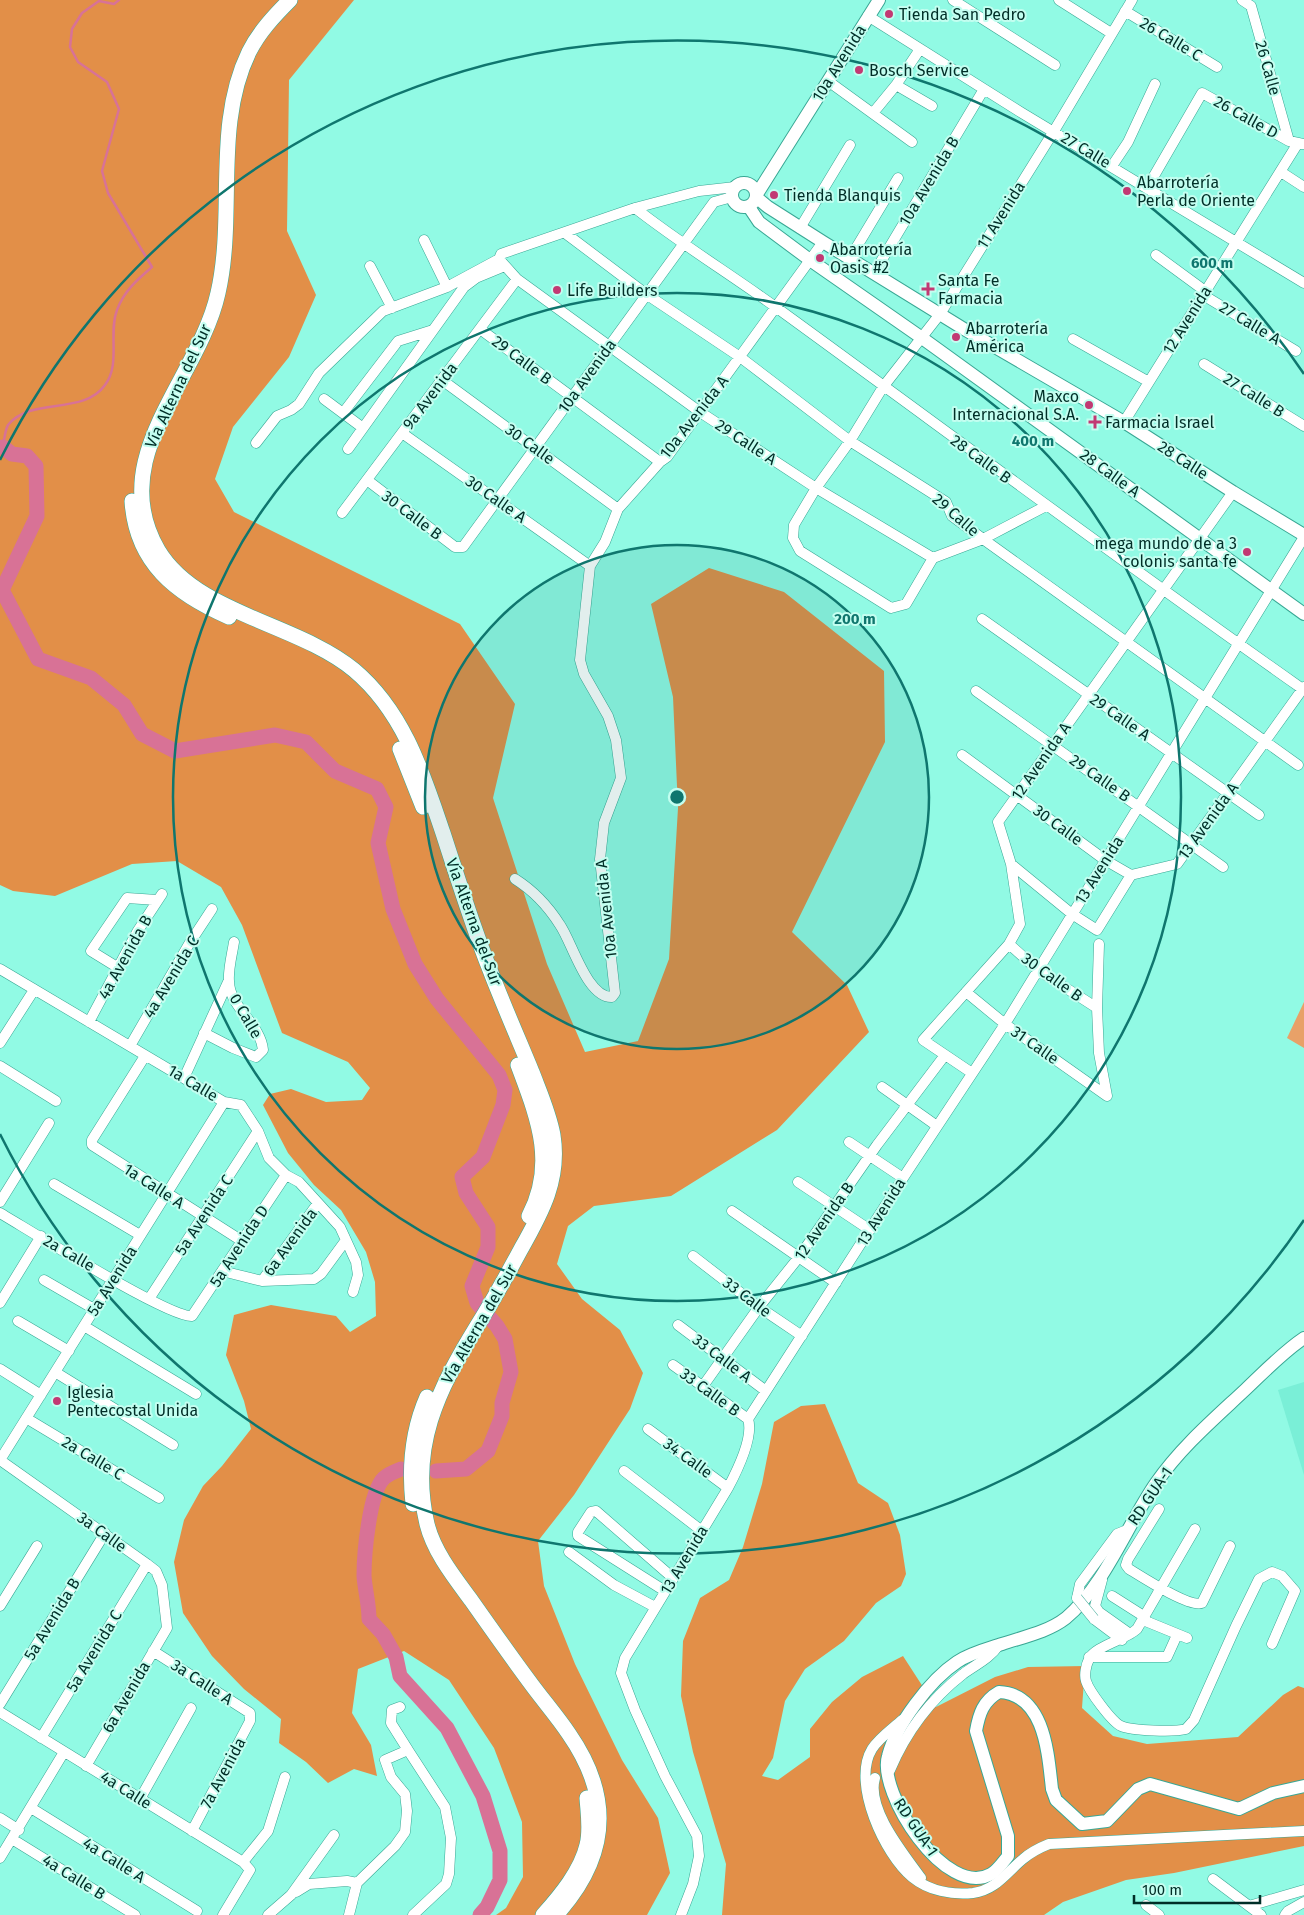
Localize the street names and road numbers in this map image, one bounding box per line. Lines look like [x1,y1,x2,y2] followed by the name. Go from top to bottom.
[1136,13,1206,65] street label: 26 Calle C
[808,21,870,105] street label: 10a Avenida
[1251,38,1285,98] street label: 26 Calle
[1211,92,1281,142] street label: 26 Calle D
[1058,128,1114,172] street label: 27 Calle
[895,133,963,229] street label: 10a Avenida B
[973,178,1029,252] street label: 11 Avenida
[1159,282,1215,358] street label: 12 Avenida
[1216,297,1285,349] street label: 27 Calle A
[141,320,215,451] street label: Vía Alterna del Sur
[488,331,556,389] street label: 29 Calle B
[554,335,620,417] street label: 10a Avenida
[399,359,461,433] street label: 9a Avenida
[1220,369,1288,421] street label: 27 Calle B
[656,371,733,462] street label: 10a Avenida A
[712,415,781,469] street label: 29 Calle A
[502,420,558,468] street label: 30 Calle
[947,431,1015,488] street label: 28 Calle B
[1154,437,1212,483] street label: 28 Calle
[1076,445,1144,502] street label: 28 Calle A
[462,471,531,527] street label: 30 Calle A
[378,486,446,544] street label: 30 Calle B
[929,490,983,540] street label: 29 Calle
[1086,689,1154,745] street label: 29 Calle A
[1007,718,1075,803] street label: 12 Avenida A
[1066,750,1134,806] street label: 29 Calle B
[1174,778,1243,863] street label: 13 Avenida A
[1030,801,1086,849] street label: 30 Calle
[1071,832,1127,908] street label: 13 Avenida
[442,856,506,989] street label: Vía Alterna del Sur
[591,857,621,960] street label: 10a Avenida A
[94,911,156,1002] street label: 4a Avenida B
[139,932,203,1022] street label: 4a Avenida C
[1018,949,1086,1006] street label: 30 Calle B
[226,990,266,1042] street label: 0 Calle
[1007,1022,1063,1068] street label: 31 Calle
[164,1061,222,1105] street label: 1a Calle
[120,1159,189,1213] street label: 1a Calle A
[171,1171,237,1259] street label: 5a Avenida C
[853,1174,909,1250] street label: 13 Avenida
[790,1178,858,1264] street label: 12 Avenida B
[206,1202,272,1290] street label: 5a Avenida D
[259,1204,321,1280] street label: 6a Avenida
[40,1231,98,1275] street label: 2a Calle
[83,1243,141,1319] street label: 5a Avenida
[437,1260,521,1387] street label: Vía Alterna del Sur
[719,1273,775,1321] street label: 33 Calle
[689,1330,756,1387] street label: 33 Calle A
[676,1364,744,1420] street label: 33 Calle B
[58,1432,128,1484] street label: 2a Calle C
[660,1434,716,1482] street label: 34 Calle
[1124,1463,1176,1529] street label: RD GUA-1
[74,1508,130,1556] street label: 3a Calle
[656,1522,712,1598] street label: 13 Avenida
[20,1574,84,1664] street label: 5a Avenida B
[62,1607,126,1695] street label: 5a Avenida C
[168,1655,237,1709] street label: 3a Calle A
[98,1658,154,1736] street label: 6a Avenida
[196,1734,250,1812] street label: 7a Avenida
[97,1767,155,1813] street label: 4a Calle
[890,1794,942,1860] street label: RD GUA-1
[79,1833,150,1887] street label: 4a Calle A
[39,1850,109,1904] street label: 4a Calle B

